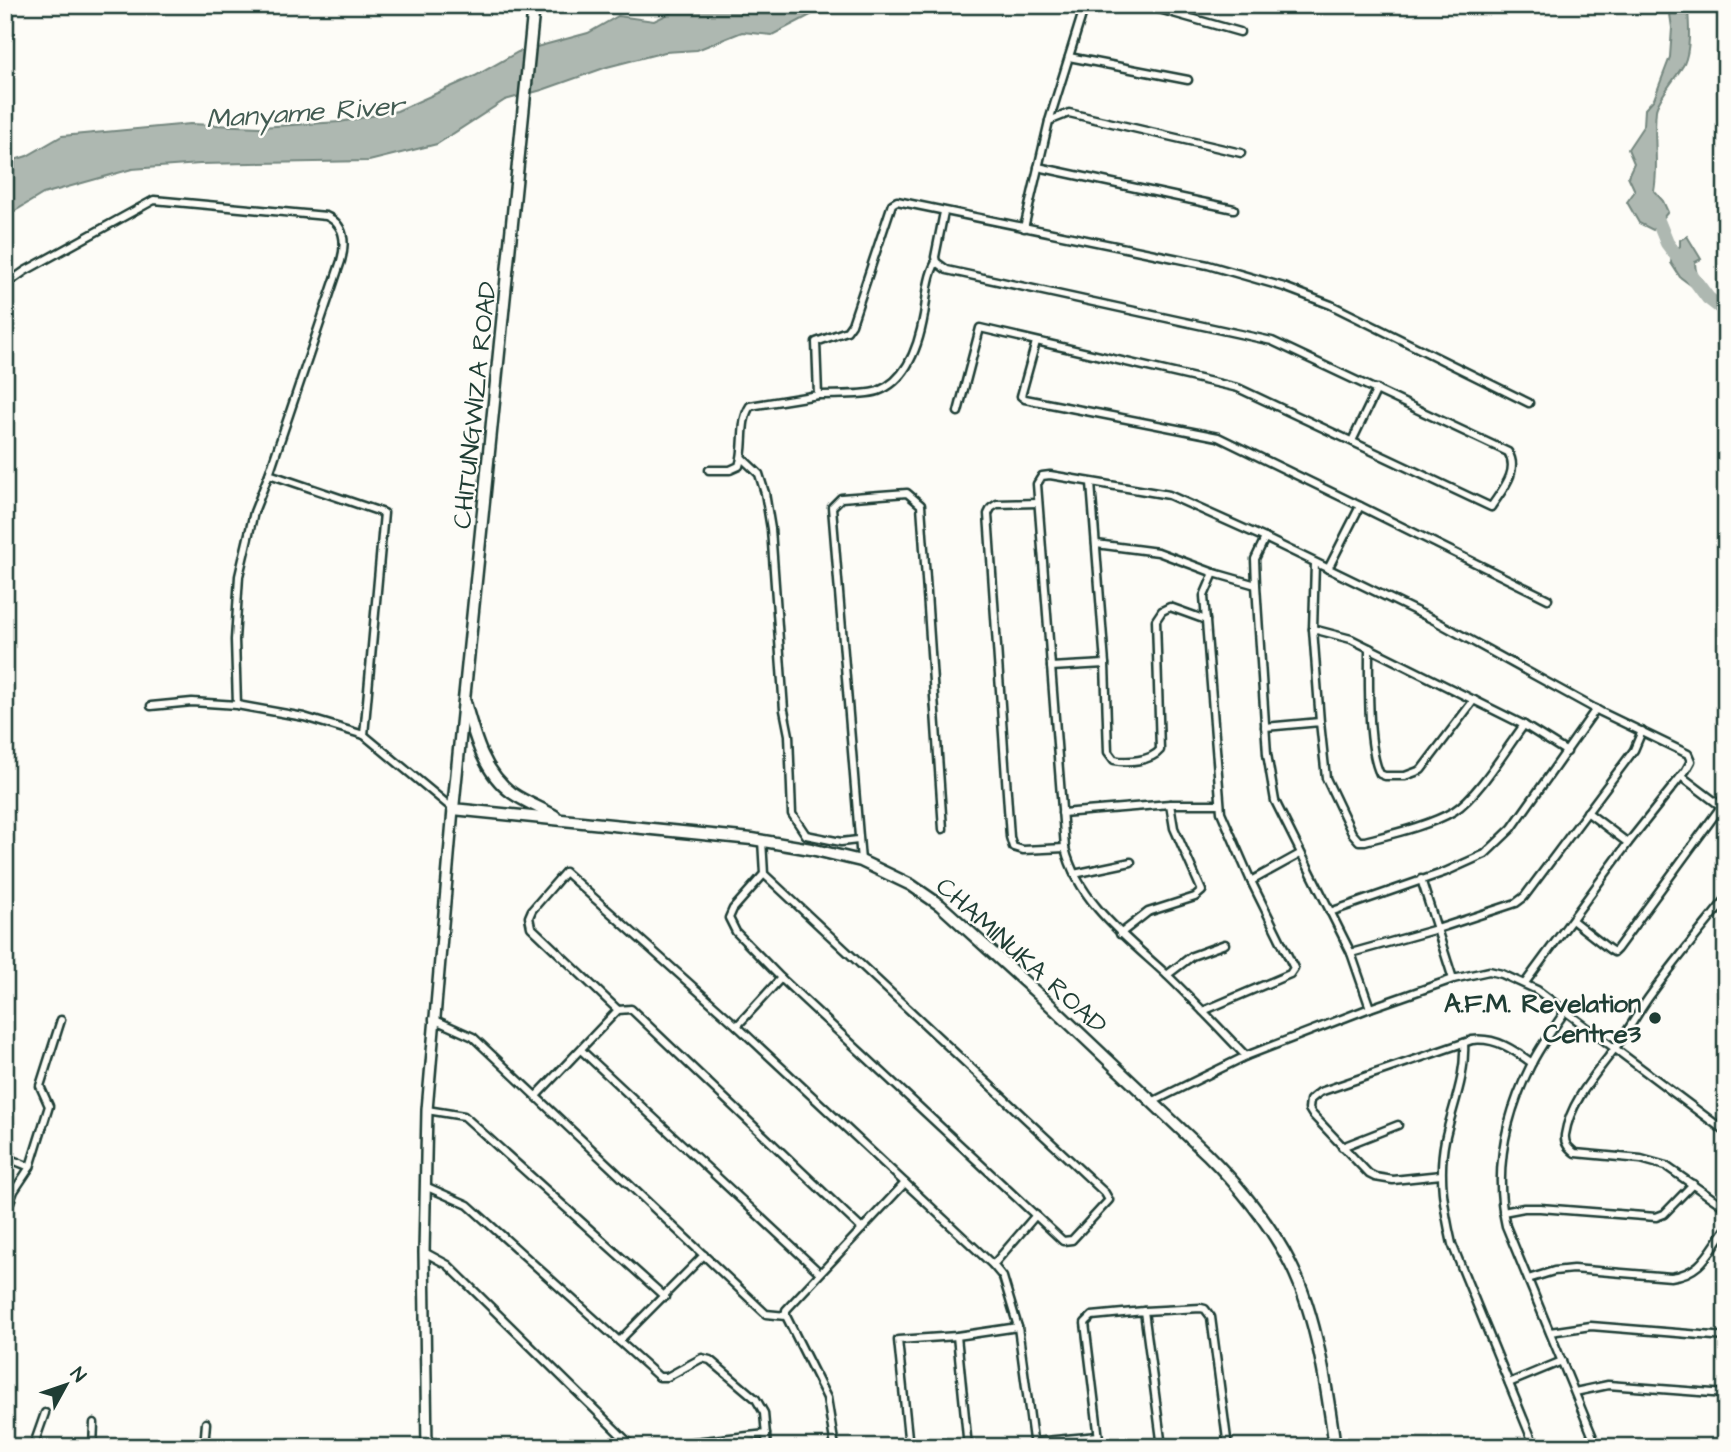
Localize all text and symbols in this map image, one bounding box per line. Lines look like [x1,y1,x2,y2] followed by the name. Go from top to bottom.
[205,86,408,140] water label: Manyame River
[444,280,506,531] street label: CHITUNGWIZA ROAD
[928,869,1115,1043] street label: CHAMINUKA ROAD
[1444,986,1642,1052] place label: A.F.M. Revelation Centre3
[1647,1010,1663,1026] marker: A.F.M. Revelation Centre3
[32,1350,102,1420] north arrow
[64,1362,92,1388] text: N

